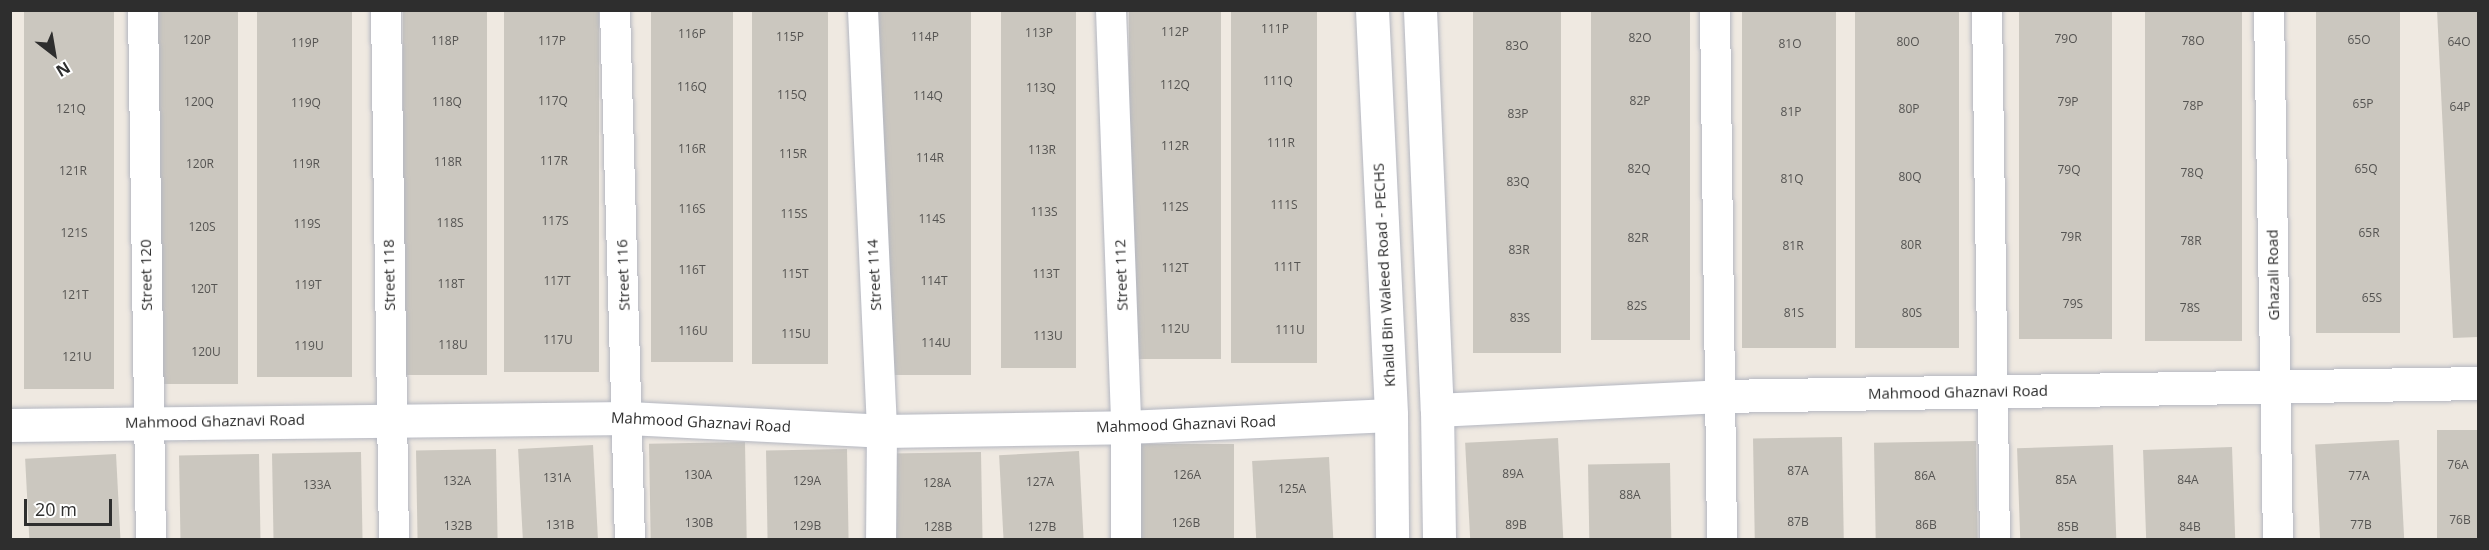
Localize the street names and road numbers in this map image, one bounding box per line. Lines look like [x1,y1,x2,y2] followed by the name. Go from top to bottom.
[1369,163,1399,387] street label: Khalid Bin Waleed Road - PECHS
[2263,229,2283,321] street label: Ghazali Road
[136,239,156,311] street label: Street 120
[379,239,399,311] street label: Street 118
[613,239,633,311] street label: Street 116
[863,239,885,311] street label: Street 114
[1111,239,1131,311] street label: Street 112
[1868,381,2048,403] street label: Mahmood Ghaznavi Road
[611,408,791,436] street label: Mahmood Ghaznavi Road
[125,410,305,432] street label: Mahmood Ghaznavi Road
[1096,412,1276,436] street label: Mahmood Ghaznavi Road

